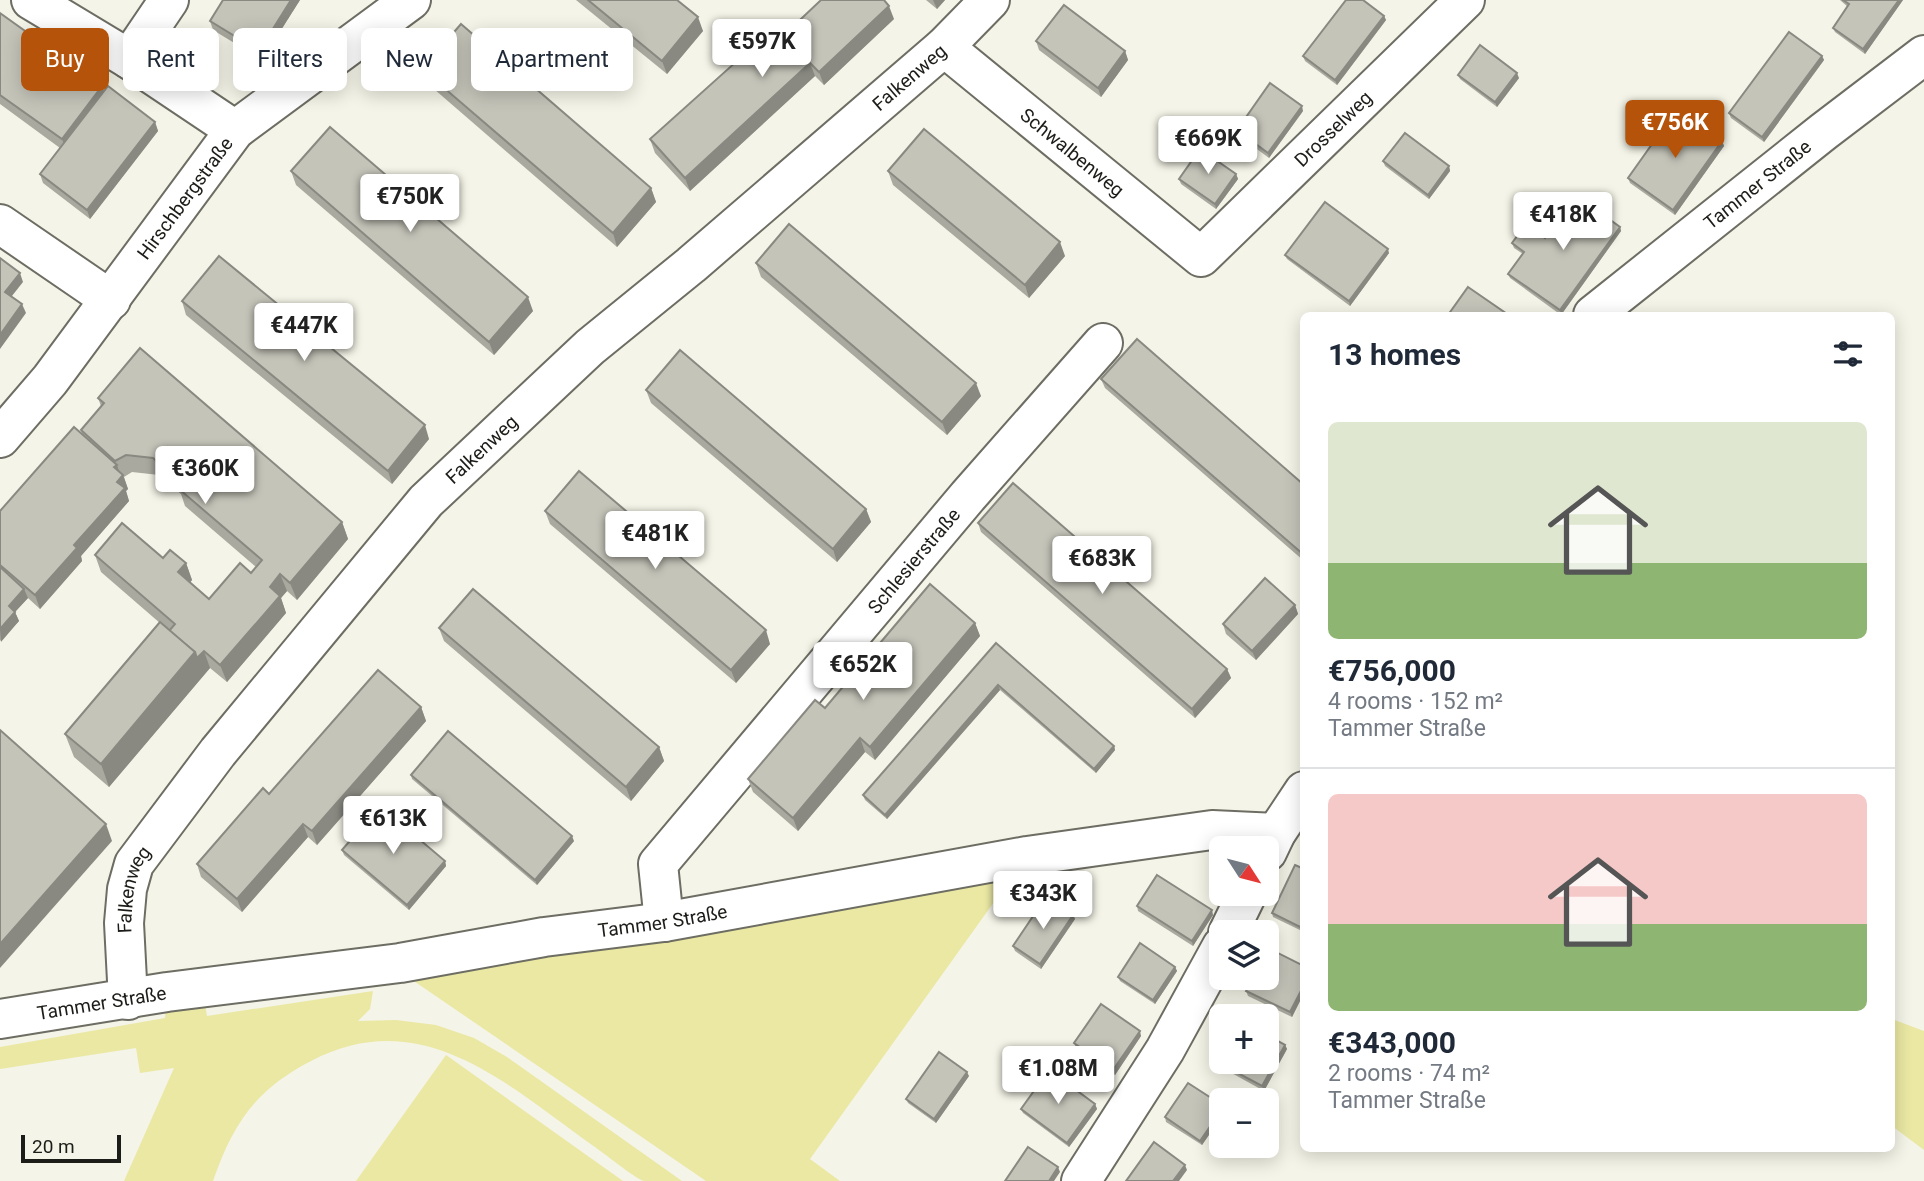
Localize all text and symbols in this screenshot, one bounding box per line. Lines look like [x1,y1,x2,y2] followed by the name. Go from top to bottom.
[713,20,811,79] pin: €597K
[21,28,109,91] chip: Buy
[123,28,219,91] chip: Rent
[233,28,347,91] chip: Filters
[361,28,457,91] chip: New
[471,28,633,91] chip: Apartment
[728,28,796,55] text: €597K
[867,39,951,115] street label: Falkenweg
[1289,86,1376,171] street label: Drosselweg
[1626,100,1724,160] pin: €756K
[1016,103,1129,201] street label: Schwalbenweg
[1641,109,1709,136] text: €756K
[1159,116,1257,176] pin: €669K
[1174,125,1242,152] text: €669K
[132,132,237,264] street label: Hirschbergstraße
[1699,135,1816,234] street label: Tammer Straße
[361,174,459,234] pin: €750K
[376,183,444,210] text: €750K
[1514,192,1612,252] pin: €418K
[1529,201,1597,228] text: €418K
[255,304,353,363] pin: €447K
[270,312,338,339] text: €447K
[1829,335,1867,373] icon: filters
[1328,337,1461,372] text: 13 homes
[441,410,522,488] street label: Falkenweg
[156,447,254,506] pin: €360K
[171,455,239,482] text: €360K
[1535,467,1661,593] icon: home
[863,503,965,618] street label: Schlesierstraße
[606,512,704,571] pin: €481K
[621,520,689,547] text: €481K
[1053,536,1151,596] pin: €683K
[1068,545,1136,572] text: €683K
[814,642,912,702] pin: €652K
[829,651,897,678] text: €652K
[1328,653,1456,688] text: €756,000
[1328,688,1503,715] text: 4 rooms · 152 m²
[1328,715,1486,742] text: Tammer Straße
[344,796,442,856] pin: €613K
[359,805,427,832] text: €613K
[1209,836,1279,906] north arrow
[1209,836,1279,1158] map controls
[1535,839,1661,965] icon: home
[113,841,155,934] street label: Falkenweg
[994,872,1092,931] pin: €343K
[1009,880,1077,907] text: €343K
[597,899,729,942] street label: Tammer Straße
[1209,920,1279,990] button: layers
[35,981,168,1024] street label: Tammer Straße
[1209,1004,1279,1074] button: +
[1328,1025,1456,1060] text: €343,000
[1001,1046,1115,1106] pin: €1.08M
[1018,1055,1098,1082] text: €1.08M
[1328,1060,1490,1087] text: 2 rooms · 74 m²
[1328,1087,1486,1114] text: Tammer Straße
[1209,1088,1279,1158] button: −
[21,1132,121,1164] scale bar
[32,1135,75,1158] text: 20 m

